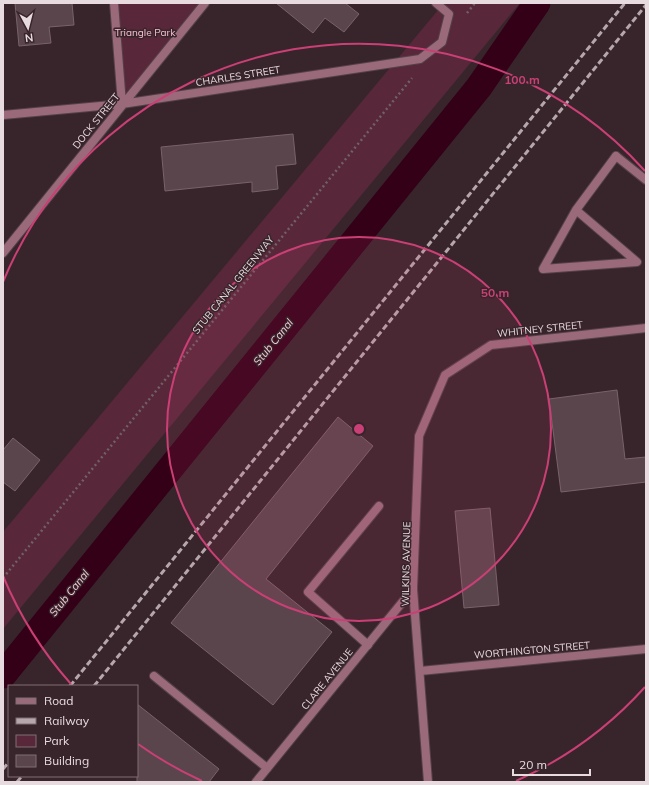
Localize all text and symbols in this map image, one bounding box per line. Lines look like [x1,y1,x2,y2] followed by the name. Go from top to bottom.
[8,8,48,48] north arrow
[115,26,176,39] park label: Triangle Park
[24,30,34,45] text: N
[195,63,281,89] street label: CHARLES STREET
[504,72,540,87] text: 100 m
[70,91,122,151] street label: DOCK STREET
[189,233,277,337] street label: STUB CANAL GREENWAY
[481,285,509,300] text: 50 m
[250,315,296,368] water label: Stub Canal
[497,318,583,340] street label: WHITNEY STREET
[352,422,366,436] centre of rings
[399,521,413,606] street label: WILKINS AVENUE
[46,566,92,619] water label: Stub Canal
[473,638,591,662] street label: WORTHINGTON STREET
[298,646,356,712] street label: CLARE AVENUE
[8,685,138,777] legend
[44,693,73,708] text: Road
[44,713,90,728] text: Railway
[44,733,70,748] text: Park
[513,751,590,777] scale bar
[44,753,89,768] text: Building
[519,757,547,772] text: 20 m

